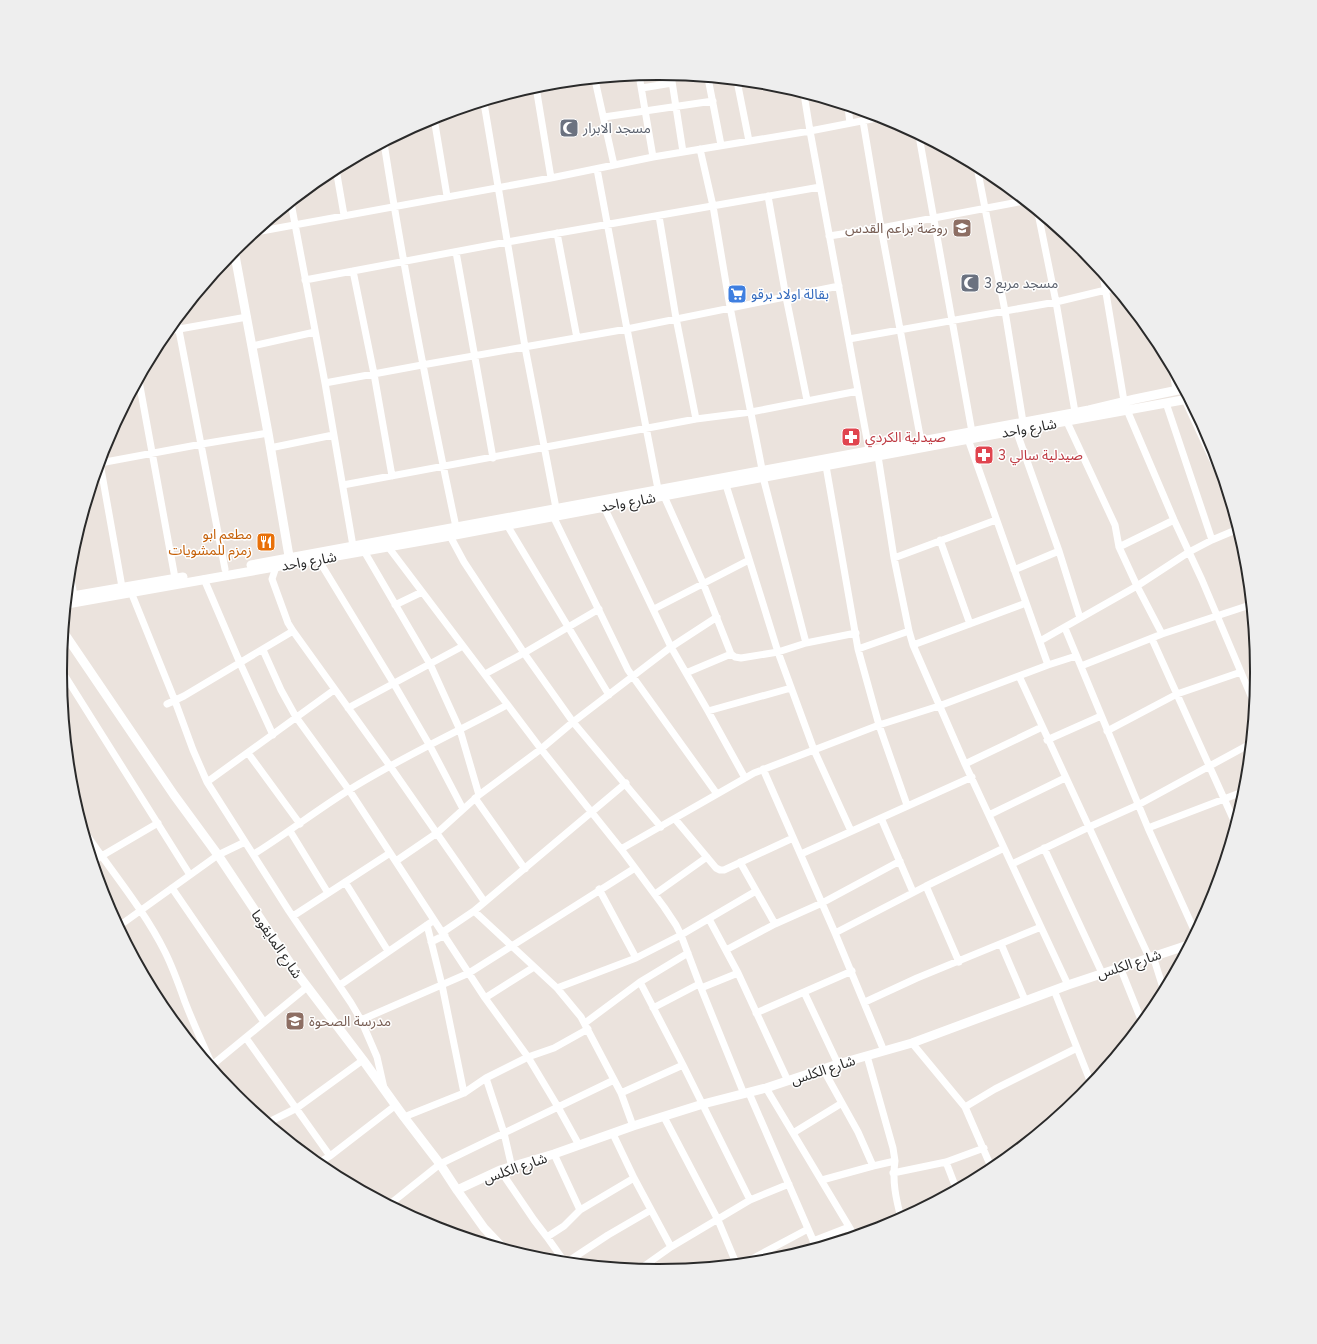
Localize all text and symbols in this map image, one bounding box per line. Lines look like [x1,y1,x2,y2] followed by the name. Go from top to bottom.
[558,117,580,139] mosque icon: مسجد الابرار
[582,119,651,137] place label: مسجد الابرار
[951,217,973,239] school or university icon: روضة براعم القدس
[845,219,948,239] place label: روضة براعم القدس
[959,272,981,294] mosque icon: مسجد مربع 3
[984,274,1058,294] place label: مسجد مربع 3
[726,283,748,305] supermarket icon: بقالة اولاد برقو
[751,285,829,303] place label: بقالة اولاد برقو
[1000,414,1058,444] street label: شارع واحد
[840,426,862,448] pharmacy icon: صيدلية الكردي
[865,428,946,448] place label: صيدلية الكردي
[973,444,995,466] pharmacy icon: صيدلية سالي 3
[998,446,1083,466] place label: صيدلية سالي 3
[599,488,657,518] street label: شارع واحد
[168,525,252,561] place label: مطعم ابو زمزم للمشويات
[255,531,277,553] restaurant icon: مطعم ابو زمزم للمشويات
[280,547,338,577] street label: شارع واحد
[246,906,307,983] street label: شارع المايقوما
[1095,945,1164,985] street label: شارع الكلس
[284,1010,306,1032] school or university icon: مدرسة الصحوة
[309,1012,391,1030] place label: مدرسة الصحوة
[789,1051,858,1091] street label: شارع الكلس
[481,1149,550,1189] street label: شارع الكلس

